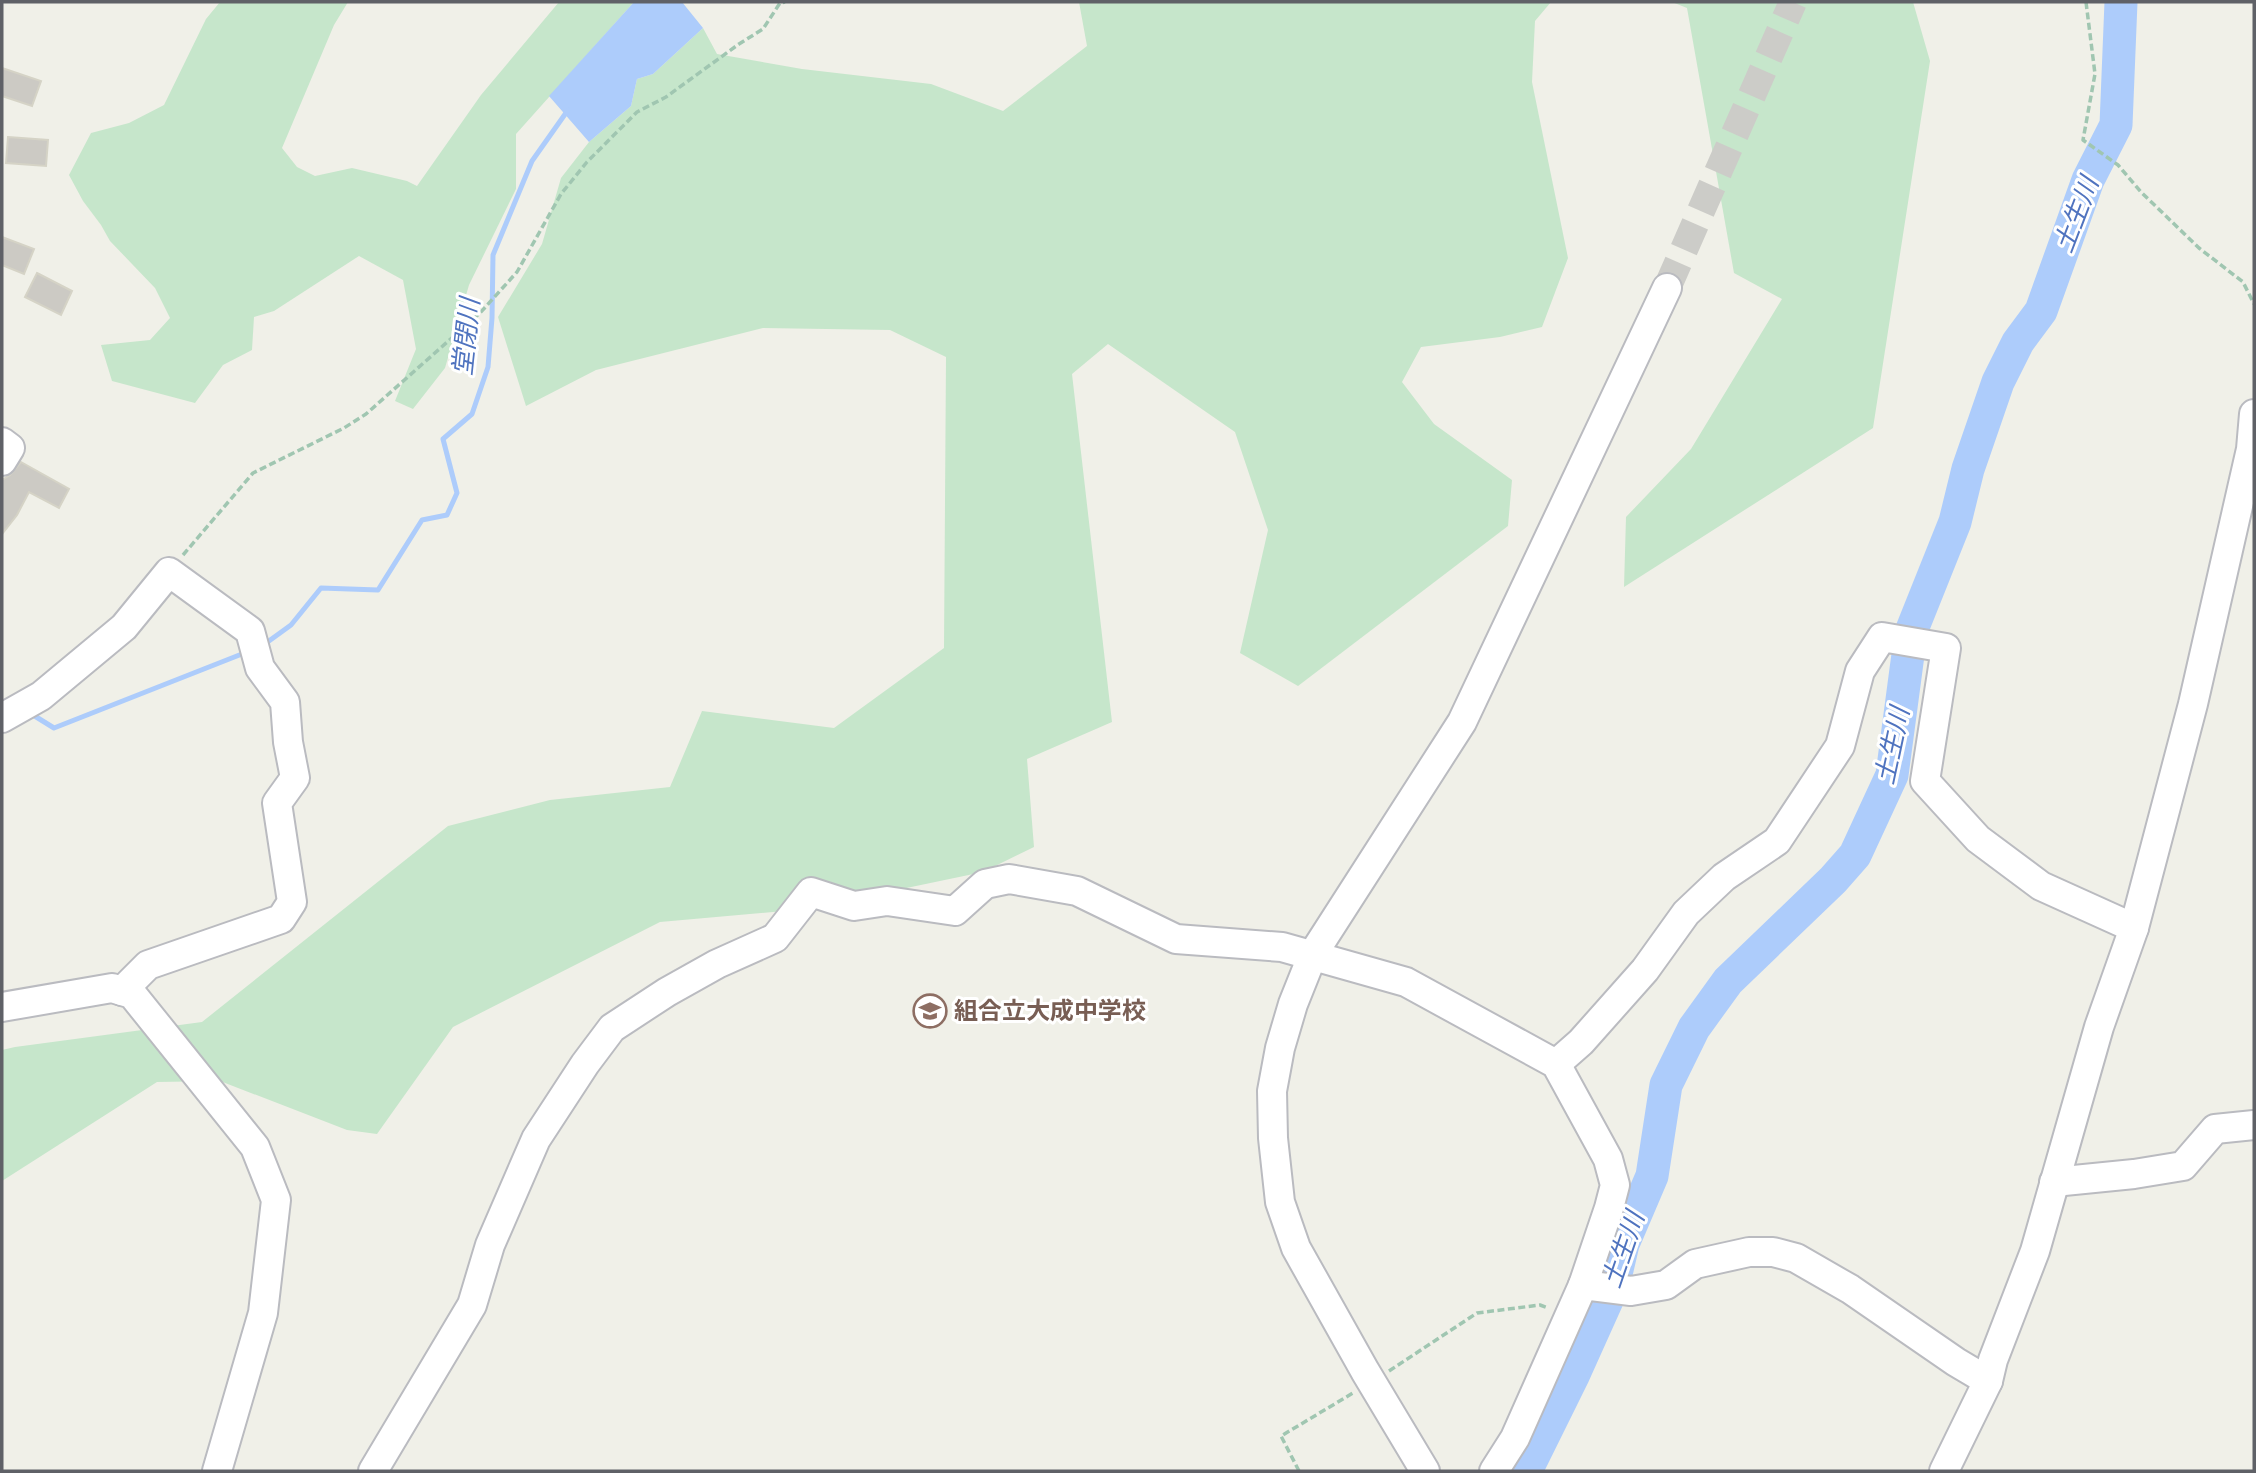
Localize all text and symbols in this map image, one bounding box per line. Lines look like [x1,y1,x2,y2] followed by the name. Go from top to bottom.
[2048,170,2107,257] water label: 土生川
[447,294,487,377] water label: 堂閉川
[1869,702,1917,787] water label: 土生川
[911,992,949,1030] school or university icon: 組合立大成中学校
[954,996,1146,1026] place label: 組合立大成中学校
[1596,1205,1653,1292] water label: 土生川

